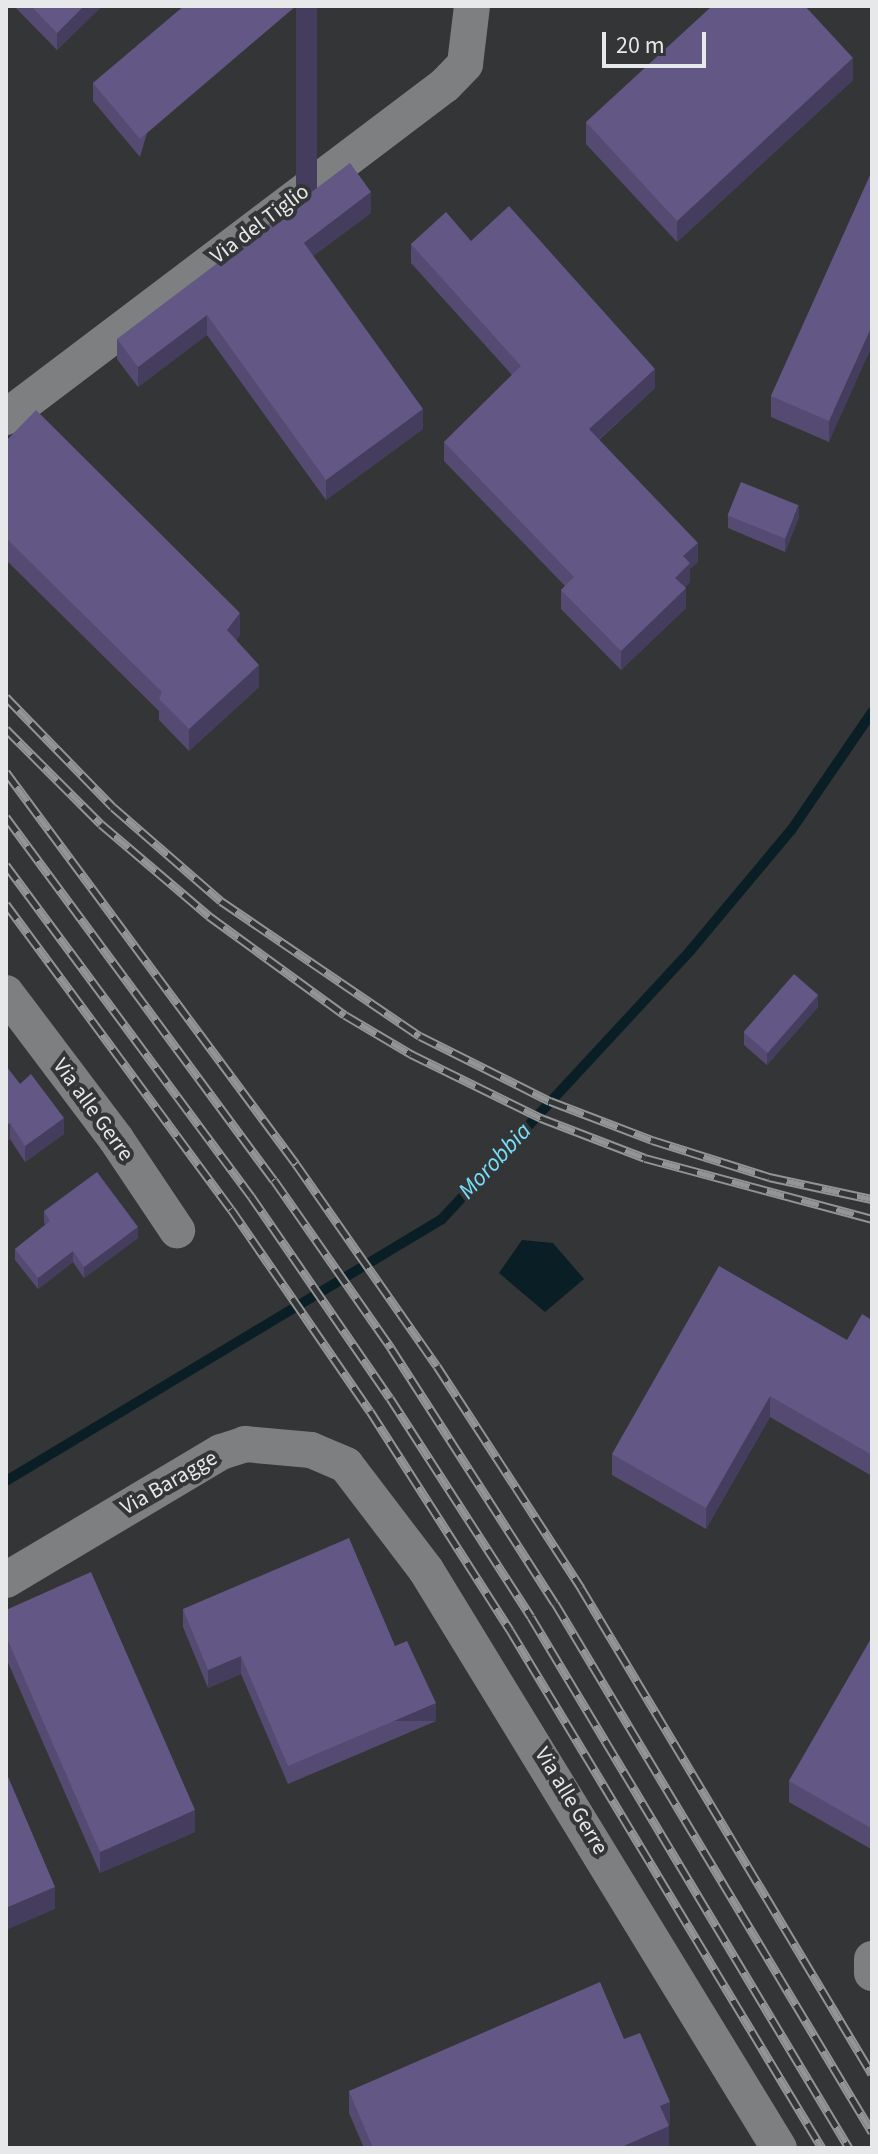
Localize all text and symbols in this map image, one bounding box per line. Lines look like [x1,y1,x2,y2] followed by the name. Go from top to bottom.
[606,16,710,66] scale bar
[616,28,665,63] text: 20 m
[205,178,315,270] street label: Via del Tiglio
[47,1054,139,1166] street label: Via alle Gerre
[452,1117,538,1205] water label: Morobbia
[116,1445,222,1521] street label: Via Baragge
[529,1743,613,1859] street label: Via alle Gerre

